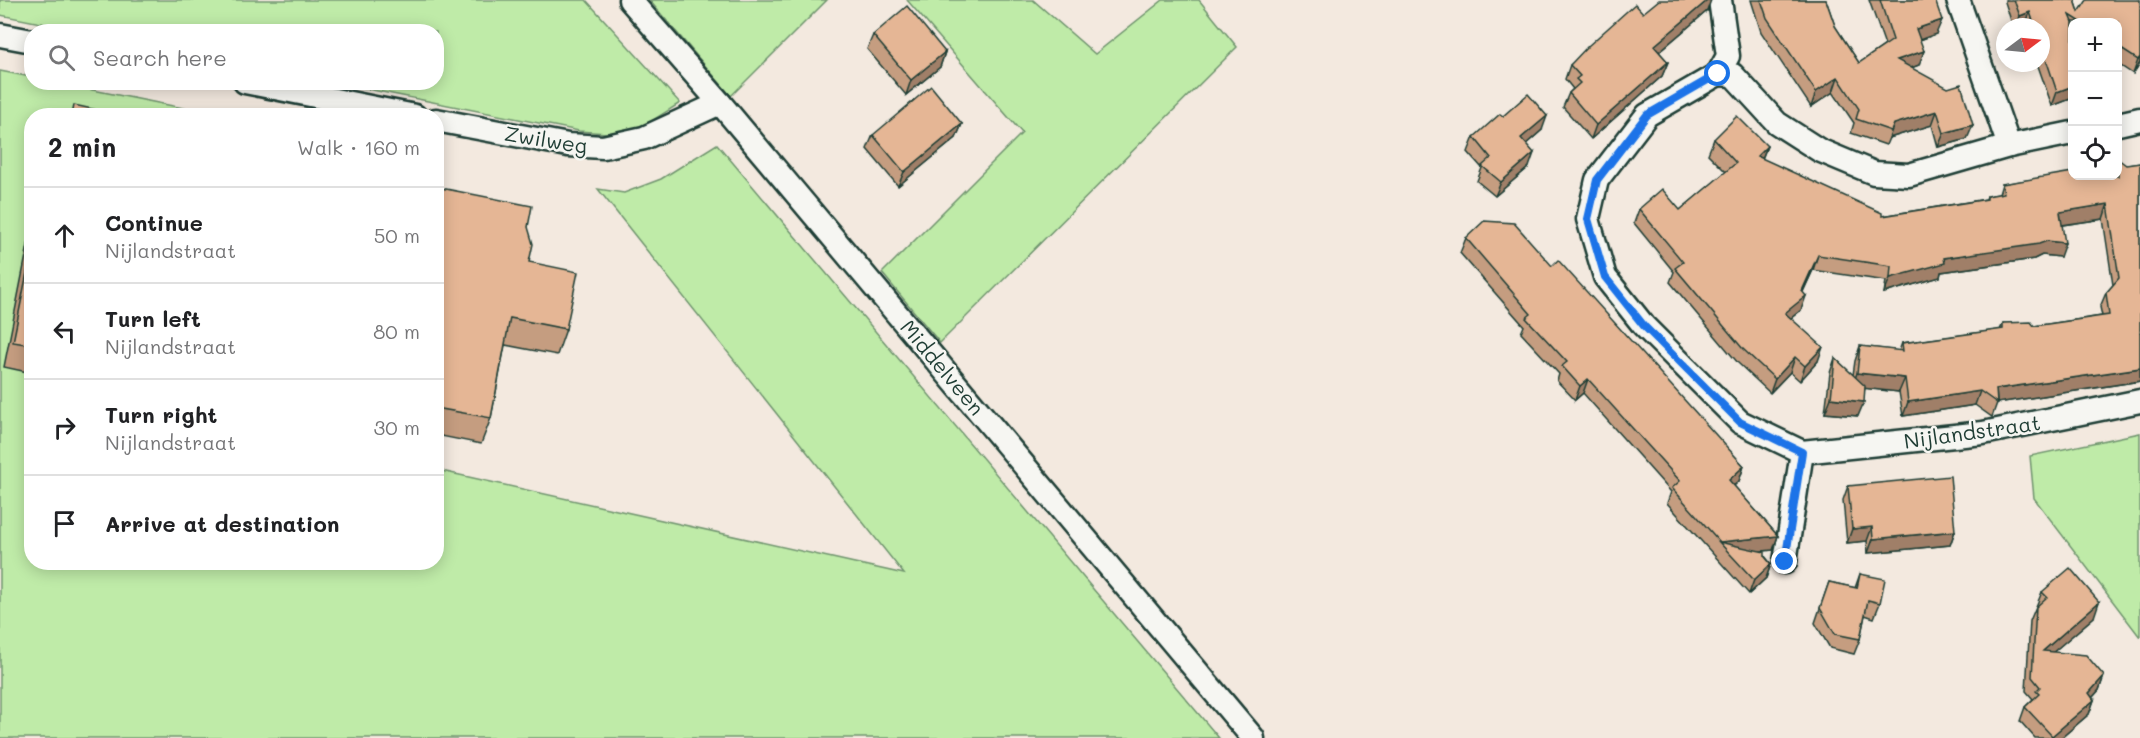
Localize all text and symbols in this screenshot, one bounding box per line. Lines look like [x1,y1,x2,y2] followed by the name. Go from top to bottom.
[1996,18,2050,72] north arrow
[2068,18,2122,180] map controls
[2068,18,2122,72] button: +
[24,24,444,90] search box
[45,41,78,74] icon: search
[93,43,227,72] text: Search here
[1704,60,1730,86] route start
[2068,72,2122,126] button: −
[503,119,589,159] street label: Zwilweg
[2068,126,2122,180] button: locate
[48,130,116,164] text: 2 min
[297,134,420,160] text: Walk · 160 m
[105,208,203,237] text: Continue
[48,219,81,252] icon: ahead
[374,222,420,248] text: 50 m
[105,237,236,263] text: Nijlandstraat
[105,304,201,333] text: Turn left
[895,314,991,420] street label: Middelveen
[48,315,81,348] icon: left
[373,318,420,344] text: 80 m
[105,333,236,359] text: Nijlandstraat
[105,400,217,429] text: Turn right
[1902,408,2042,454] street label: Nijlandstraat
[48,411,81,444] icon: right
[374,414,420,440] text: 30 m
[105,429,236,455] text: Nijlandstraat
[48,507,81,540] icon: arrive
[105,509,340,538] text: Arrive at destination
[1771,548,1797,574] route end

